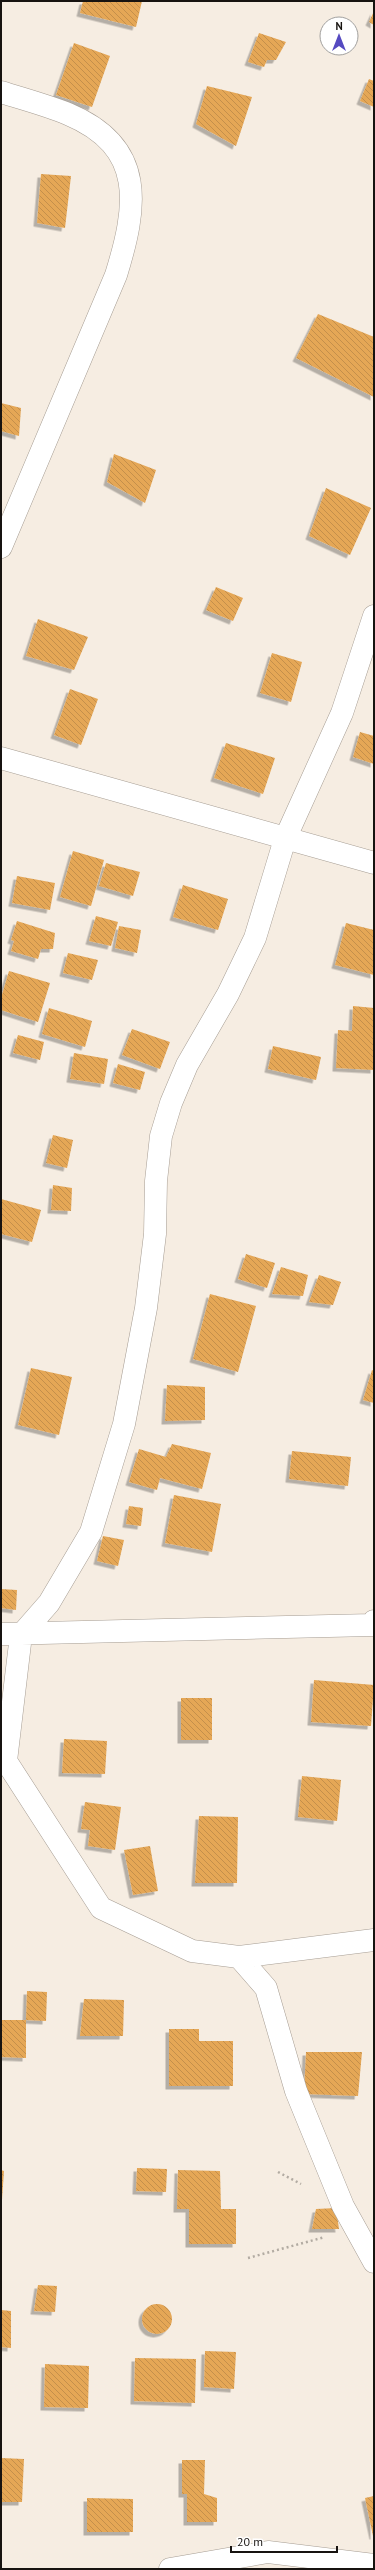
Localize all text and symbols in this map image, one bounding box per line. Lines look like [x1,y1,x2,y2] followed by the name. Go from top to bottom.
[319,16,359,56] north arrow
[335,19,343,33] text: N
[231,2528,337,2554] scale bar
[237,2534,263,2549] text: 20 m

